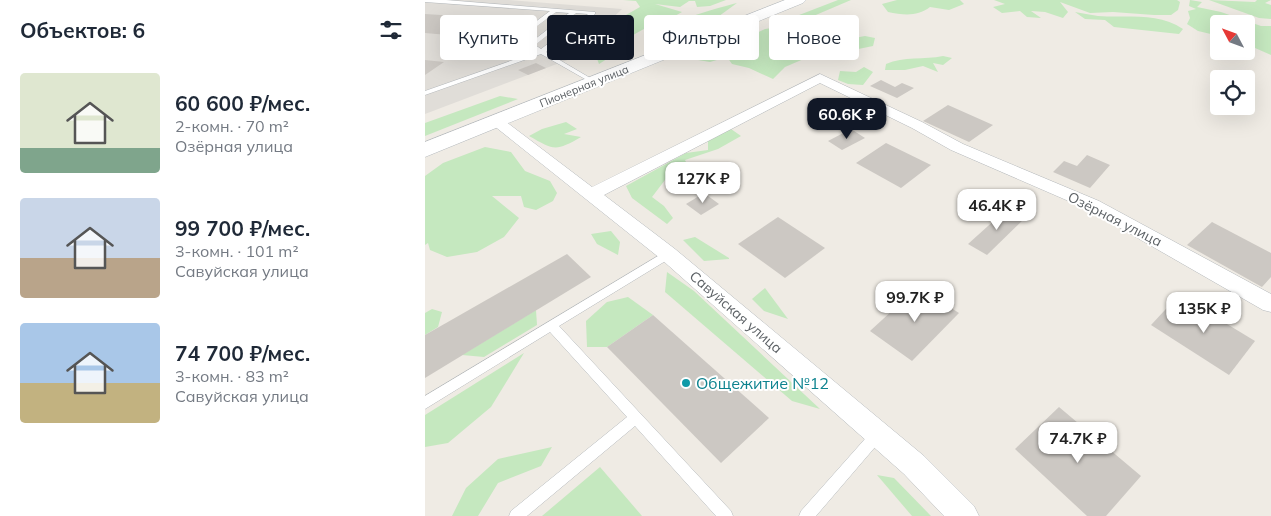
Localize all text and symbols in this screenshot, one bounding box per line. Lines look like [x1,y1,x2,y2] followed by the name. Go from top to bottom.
[440,15,537,60] chip: Купить
[547,15,634,60] chip: Снять
[644,15,759,60] chip: Фильтры
[769,15,859,60] chip: Новое
[1210,15,1255,60] north arrow
[1210,15,1255,115] map controls
[377,16,405,44] icon: filters
[20,17,145,43] text: Объектов: 6
[537,62,631,110] street label: Пионерная улица
[1210,70,1255,115] button: locate
[175,90,310,116] text: 60 600 ₽/мес.
[60,93,120,153] icon: home
[801,98,893,140] pin: 60.6K ₽
[818,104,876,124] text: 60.6K ₽
[175,116,289,136] text: 2-комн. · 70 m²
[175,136,293,156] text: Озёрная улица
[662,162,744,204] pin: 127K ₽
[676,168,730,188] text: 127K ₽
[951,188,1043,231] pin: 46.4K ₽
[1065,188,1165,250] street label: Озёрная улица
[968,195,1026,215] text: 46.4K ₽
[175,215,310,241] text: 99 700 ₽/мес.
[60,218,120,278] icon: home
[175,241,299,261] text: 3-комн. · 101 m²
[175,261,309,281] text: Савуйская улица
[686,267,786,357] street label: Савуйская улица
[869,280,961,323] pin: 99.7K ₽
[886,287,944,307] text: 99.7K ₽
[1163,292,1245,334] pin: 135K ₽
[1177,298,1231,318] text: 135K ₽
[175,340,310,366] text: 74 700 ₽/мес.
[60,343,120,403] icon: home
[175,366,289,386] text: 3-комн. · 83 m²
[696,373,829,393] place label: Общежитие №12
[680,377,692,389] marker: Общежитие №12
[175,386,309,406] text: Савуйская улица
[1032,422,1124,464] pin: 74.7K ₽
[1049,428,1107,448] text: 74.7K ₽

